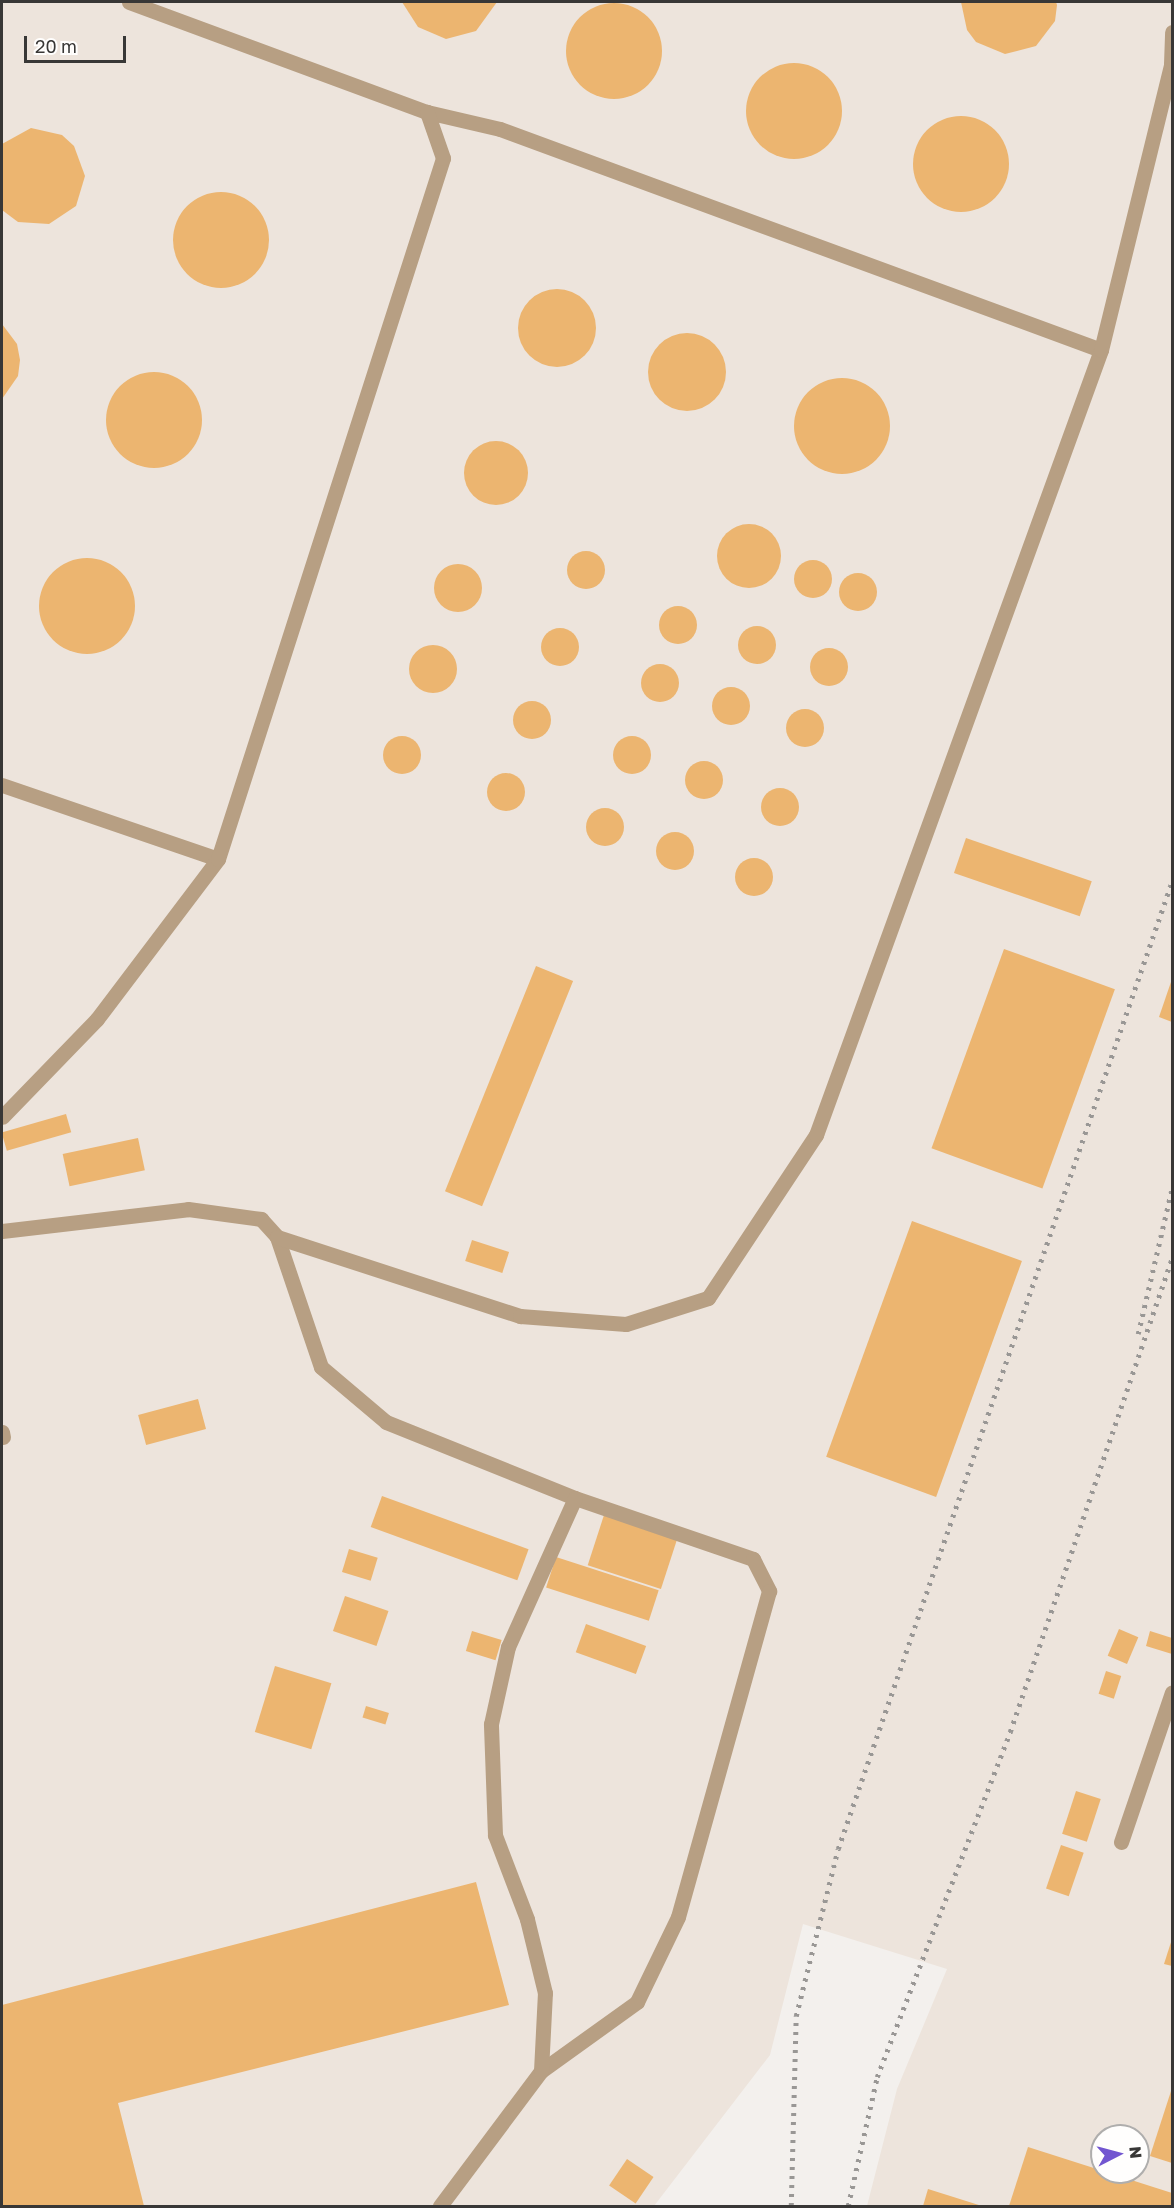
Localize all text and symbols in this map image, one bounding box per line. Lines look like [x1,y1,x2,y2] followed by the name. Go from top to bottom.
[27,24,129,62] scale bar
[35,35,77,57] text: 20 m
[1090,2124,1150,2184] north arrow
[1125,2145,1146,2159] text: N

